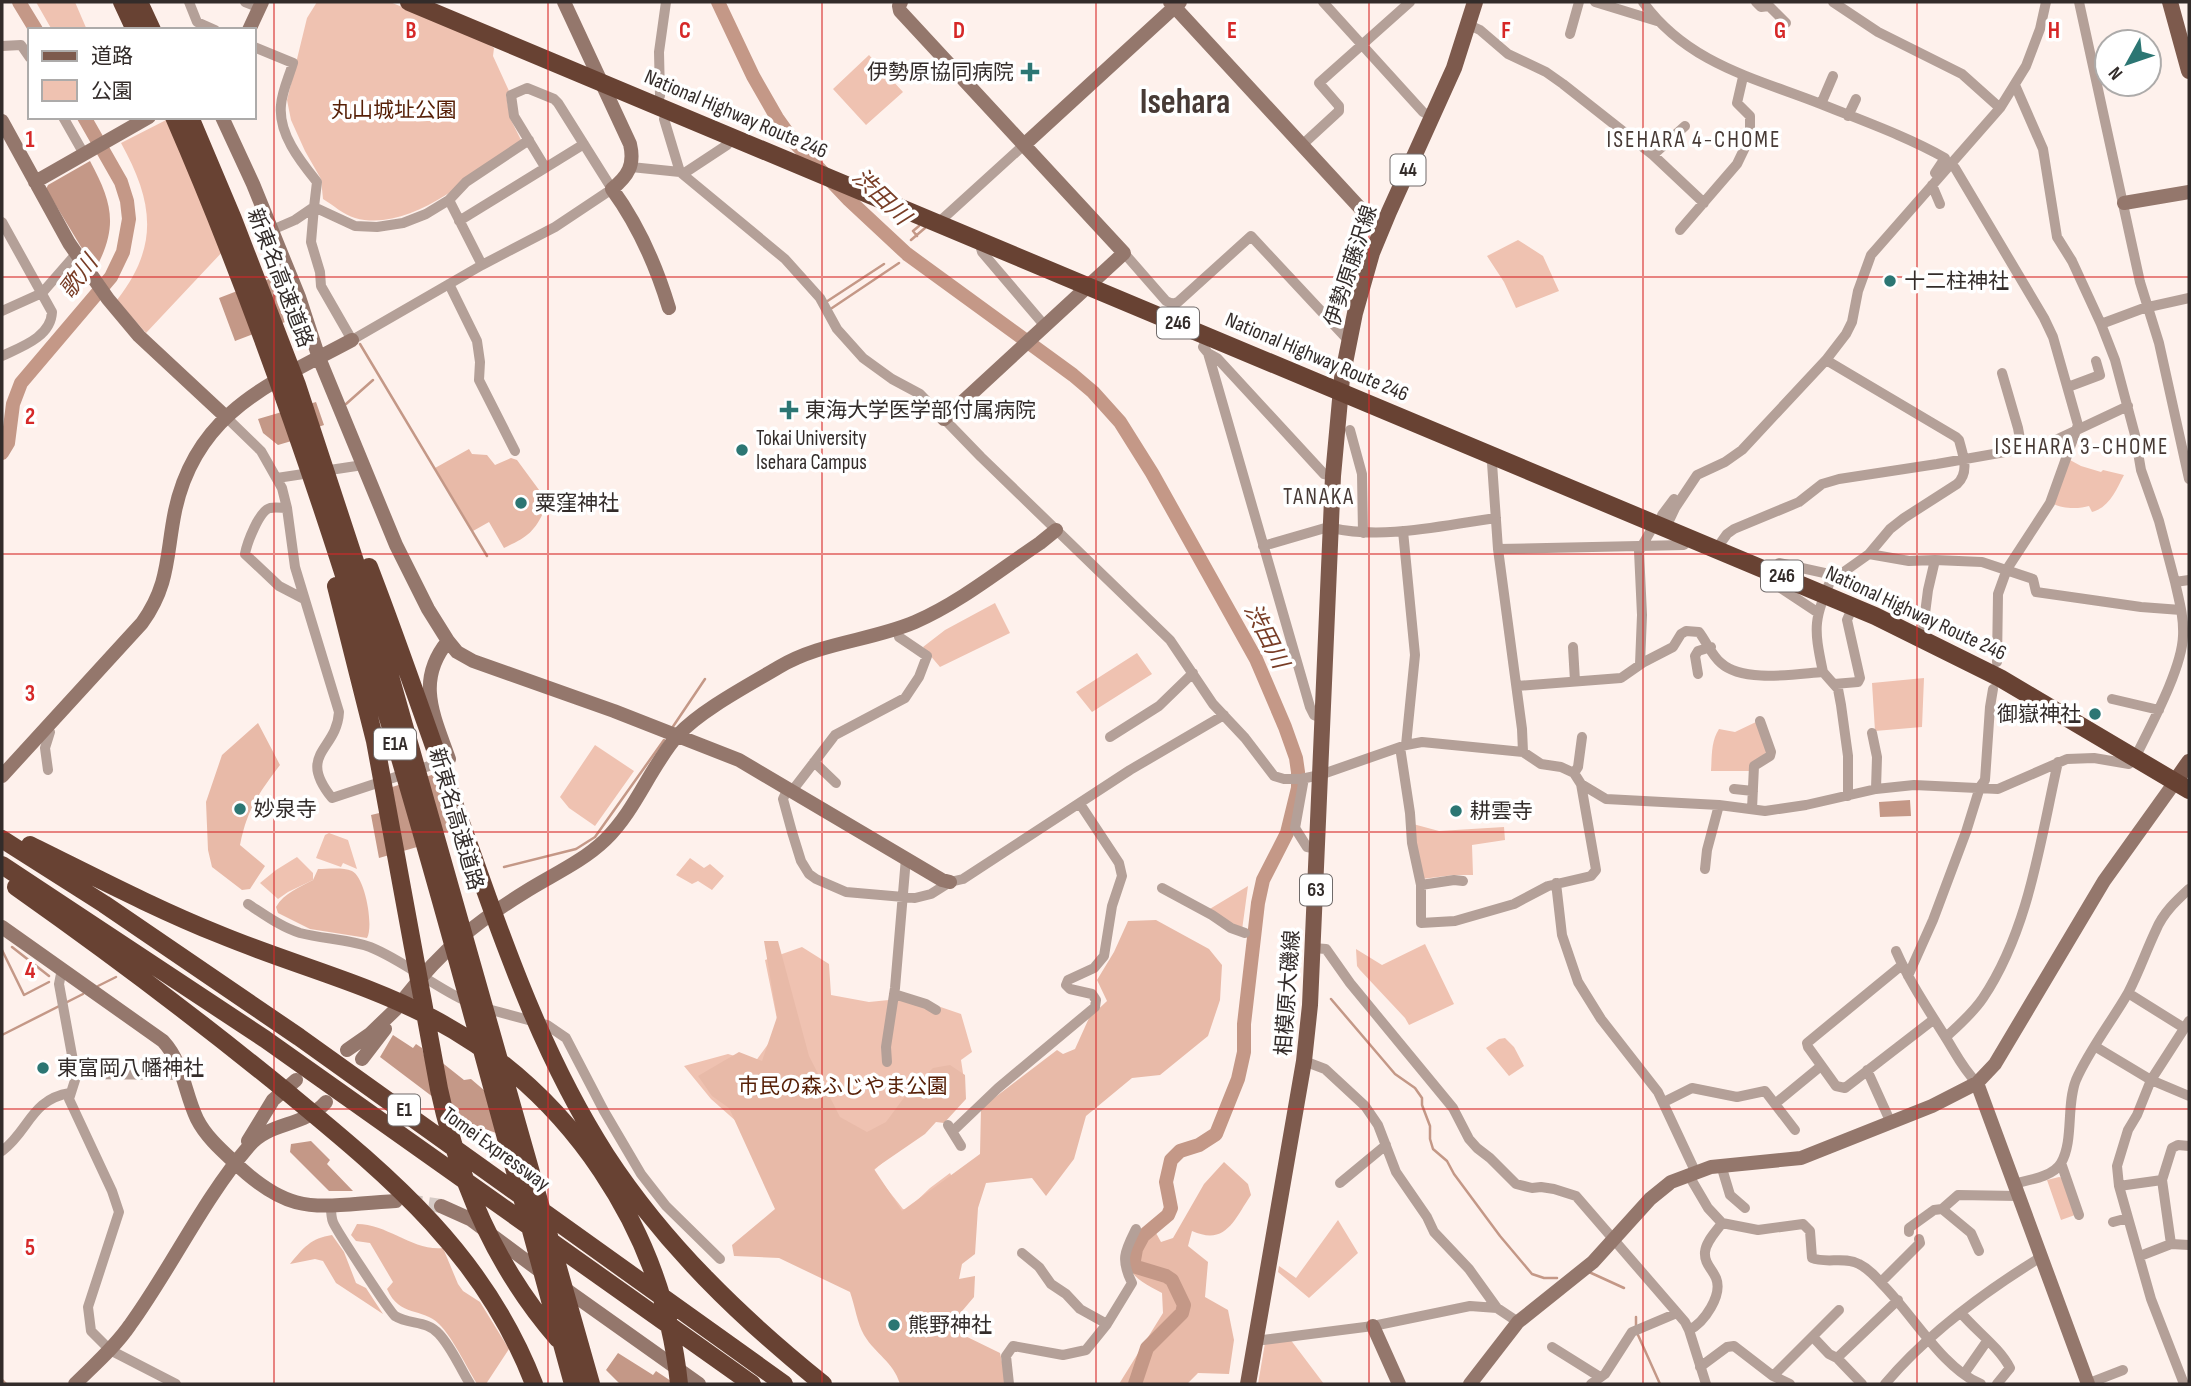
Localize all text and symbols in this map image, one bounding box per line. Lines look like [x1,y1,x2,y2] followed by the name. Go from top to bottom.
[406,17,417,45] text: B
[679,17,691,45] text: C
[953,17,965,45] text: D
[1227,17,1237,45] text: E
[1501,17,1511,45] text: F
[1774,17,1786,45] text: G
[2048,17,2060,45] text: H
[28,28,256,119] legend
[2093,28,2163,98] north arrow
[91,44,133,69] text: 道路
[867,60,1014,85] place label: 伊勢原協同病院
[1020,62,1040,82] marker: 伊勢原協同病院
[2104,62,2128,84] text: N
[641,64,831,164] street label: National Highway Route 246
[91,79,133,104] text: 公園
[1140,81,1230,124] district label: Isehara
[331,98,457,123] park label: 丸山城址公園
[25,126,35,154] text: 1
[1607,126,1781,154] district label: ISEHARA 4-CHOME
[1390,154,1426,186] road number: 44
[846,163,918,233] water label: 渋田川
[1320,202,1382,330] street label: 伊勢原藤沢線
[242,205,318,351] street label: 新東名高速道路
[54,248,106,304] water label: 歌川
[1904,269,2009,294] place label: 十二柱神社
[1882,273,1898,289] marker: 十二柱神社
[1222,307,1412,407] street label: National Highway Route 246
[1157,308,1199,338] road number: 246
[805,398,1036,423] place label: 東海大学医学部付属病院
[779,400,799,420] marker: 東海大学医学部付属病院
[25,403,35,431] text: 2
[756,426,867,475] place label: Tokai University Isehara Campus
[1995,433,2169,461] district label: ISEHARA 3-CHOME
[734,442,750,458] marker: Tokai University Isehara Campus
[1283,483,1355,511] district label: TANAKA
[535,491,619,516] place label: 粟窪神社
[513,495,529,511] marker: 粟窪神社
[1822,560,2010,666] street label: National Highway Route 246
[1761,561,1803,592] road number: 246
[1238,599,1295,676] water label: 渋田川
[25,680,35,708] text: 3
[1997,702,2081,727] place label: 御嶽神社
[2087,706,2103,722] marker: 御嶽神社
[374,729,416,760] road number: E1A
[424,745,488,893] street label: 新東名高速道路
[254,797,317,822] place label: 妙泉寺
[1470,799,1533,824] place label: 耕雲寺
[232,801,248,817] marker: 妙泉寺
[1448,803,1464,819] marker: 耕雲寺
[1300,874,1332,906] road number: 63
[1271,929,1305,1057] street label: 相模原大磯線
[25,957,36,985] text: 4
[57,1056,204,1081] place label: 東富岡八幡神社
[35,1060,51,1076] marker: 東富岡八幡神社
[738,1074,948,1099] park label: 市民の森ふじやま公園
[388,1094,420,1126] road number: E1
[437,1102,555,1196] street label: Tomei Expressway
[25,1234,35,1262] text: 5
[908,1313,992,1338] place label: 熊野神社
[886,1317,902,1333] marker: 熊野神社

